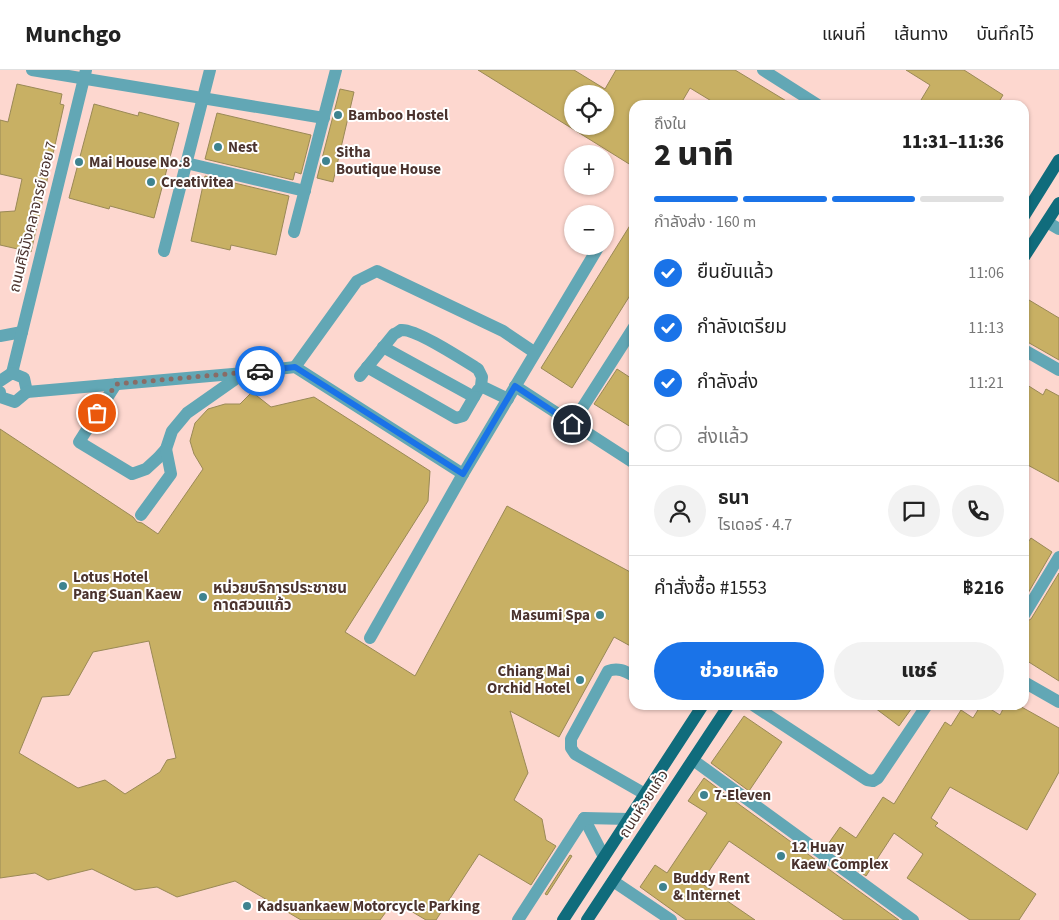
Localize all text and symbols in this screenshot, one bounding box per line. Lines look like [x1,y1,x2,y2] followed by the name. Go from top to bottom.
[25,17,121,52] text: Munchgo
[822,22,866,47] text: แผนที่
[894,22,948,47] text: เส้นทาง
[976,22,1034,47] text: บันทึกไว้
[564,85,614,255] map controls
[564,85,614,135] button: locate
[348,105,449,126] place label: Bamboo Hostel
[332,109,344,121] marker: Bamboo Hostel
[654,113,687,135] text: ถึงใน
[902,129,1004,156] text: 11:31–11:36
[654,132,734,178] text: 2 นาที
[228,137,258,158] place label: Nest
[4,139,62,295] street label: ถนนศิริมังคลาจารย์ ซอย 7
[212,141,224,153] marker: Nest
[336,142,441,180] place label: Sitha Boutique House
[564,145,614,195] button: +
[89,152,190,173] place label: Mai House No.8
[320,155,332,167] marker: Sitha Boutique House
[73,156,85,168] marker: Mai House No.8
[161,172,234,193] place label: Creativitea
[145,176,157,188] marker: Creativitea
[564,205,614,255] button: −
[654,211,756,233] text: กำลังส่ง · 160 m
[654,259,682,287] icon: check
[697,259,774,286] text: ยืนยันแล้ว
[968,262,1004,284] text: 11:06
[654,314,682,342] icon: check
[697,314,787,341] text: กำลังเตรียม
[968,317,1004,339] text: 11:13
[235,346,285,396] courier
[246,357,274,385] icon: car
[654,369,682,397] icon: check
[697,369,758,396] text: กำลังส่ง
[968,372,1004,394] text: 11:21
[76,392,118,434] pin
[83,399,111,427] icon: bag
[551,403,593,445] pin
[558,410,586,438] icon: home
[697,424,749,451] text: ส่งแล้ว
[654,485,706,537] button: person
[718,485,749,512] text: ธนา
[888,485,940,537] button: chat
[952,485,1004,537] button: phone
[718,514,792,536] text: ไรเดอร์ · 4.7
[73,567,182,605] place label: Lotus Hotel Pang Suan Kaew
[654,575,767,602] text: คำสั่งซื้อ #1553
[963,575,1004,602] text: ฿216
[213,578,347,616] place label: หน่วยบริการประชาชน กาดสวนแก้ว
[57,580,69,592] marker: Lotus Hotel Pang Suan Kaew
[197,591,209,603] marker: หน่วยบริการประชาชน กาดสวนแก้ว
[511,605,590,626] place label: Masumi Spa
[594,609,606,621] marker: Masumi Spa
[654,642,824,700] button: ช่วยเหลือ
[834,642,1004,700] button: แชร์
[487,661,571,699] place label: Chiang Mai Orchid Hotel
[574,674,586,686] marker: Chiang Mai Orchid Hotel
[614,766,674,842] street label: ถนนห้วยแก้ว
[714,785,771,806] place label: 7-Eleven
[698,789,710,801] marker: 7-Eleven
[791,837,889,875] place label: 12 Huay Kaew Complex
[775,850,787,862] marker: 12 Huay Kaew Complex
[673,868,750,906] place label: Buddy Rent & Internet
[657,881,669,893] marker: Buddy Rent & Internet
[257,896,480,917] place label: Kadsuankaew Motorcycle Parking
[241,900,253,912] marker: Kadsuankaew Motorcycle Parking

